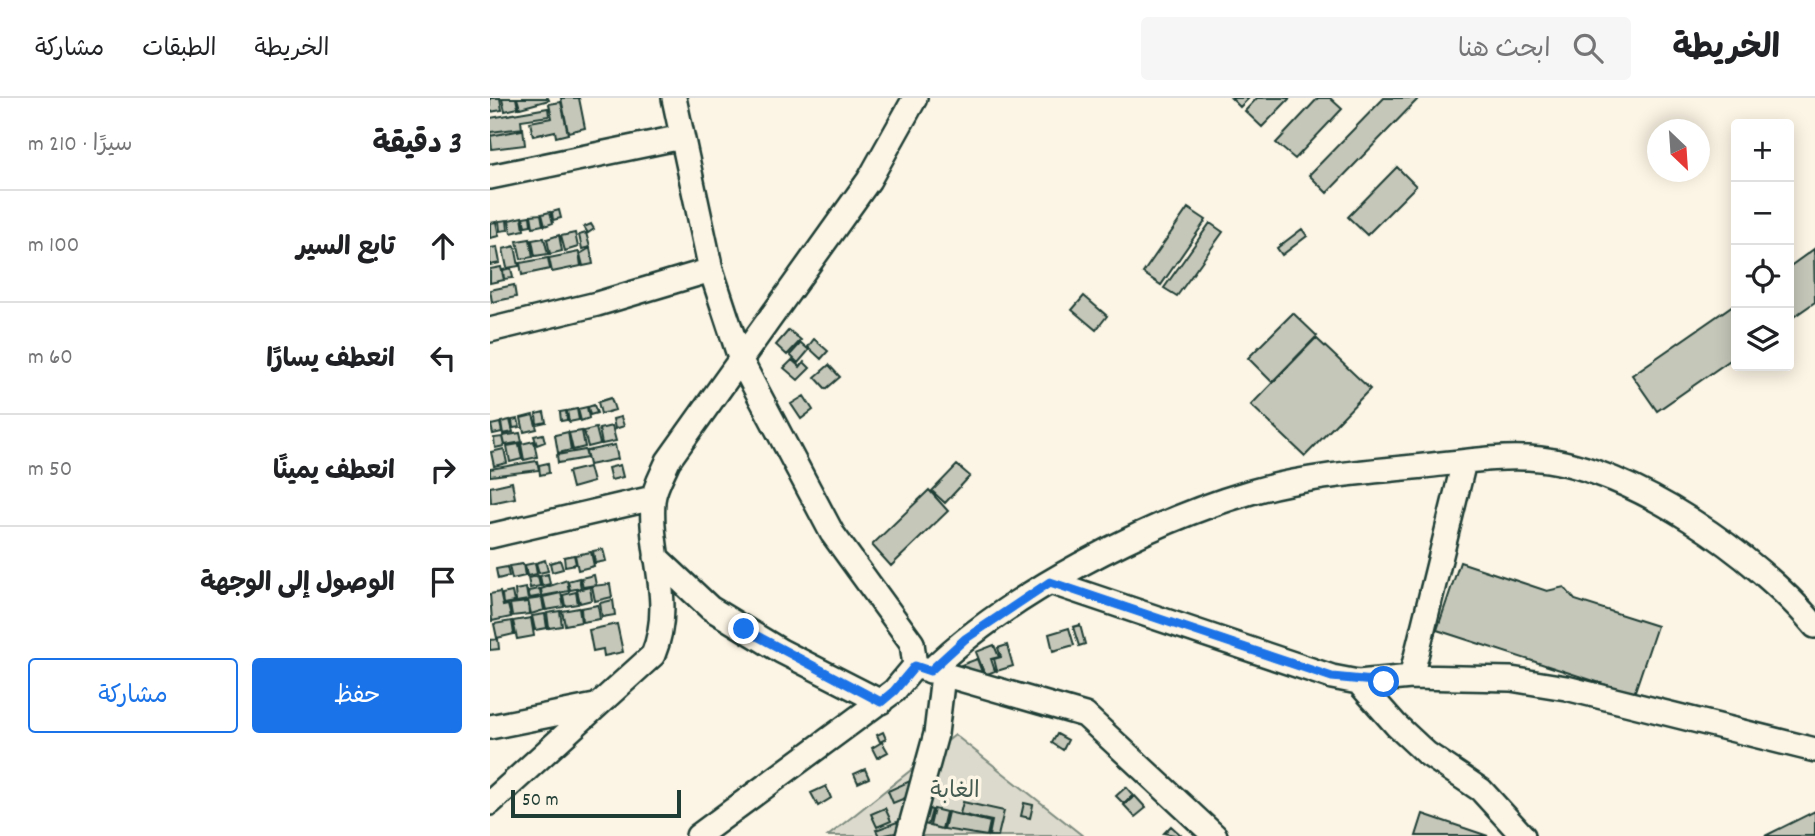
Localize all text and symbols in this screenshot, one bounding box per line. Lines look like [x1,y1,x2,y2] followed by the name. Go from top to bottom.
[1141,17,1631,80] search box
[1673,27,1780,74] text: الخريطة
[1569,29,1607,67] icon: search
[1458,32,1551,69] text: ابحث هنا
[35,33,104,67] text: مشاركة
[142,33,217,67] text: الطبقات
[255,33,329,67] text: الخريطة
[1647,119,1710,182] north arrow
[1731,119,1794,371] map controls
[1731,119,1794,182] button: +
[373,125,462,168] text: 3 دقيقة
[28,129,133,162] text: سيرًا · 210 m
[1731,182,1794,245] button: −
[424,227,462,265] icon: ahead
[28,230,79,263] text: 100 m
[296,230,395,267] text: تابع السير
[1731,245,1794,308] button: locate
[1731,308,1794,371] button: layers
[424,339,462,377] icon: left
[28,342,73,375] text: 60 m
[266,342,395,379] text: انعطف يسارًا
[424,451,462,489] icon: right
[28,454,72,487] text: 50 m
[273,454,395,491] text: انعطف يمينًا
[424,563,462,601] icon: arrive
[200,566,395,603] text: الوصول إلى الوجهة
[728,613,759,644] route end
[28,658,238,733] button: مشاركة
[252,658,462,733] button: حفظ
[1368,666,1399,697] route start
[930,776,980,809] park label: الغابة
[511,787,681,819] scale bar
[522,788,559,815] text: 50 m

